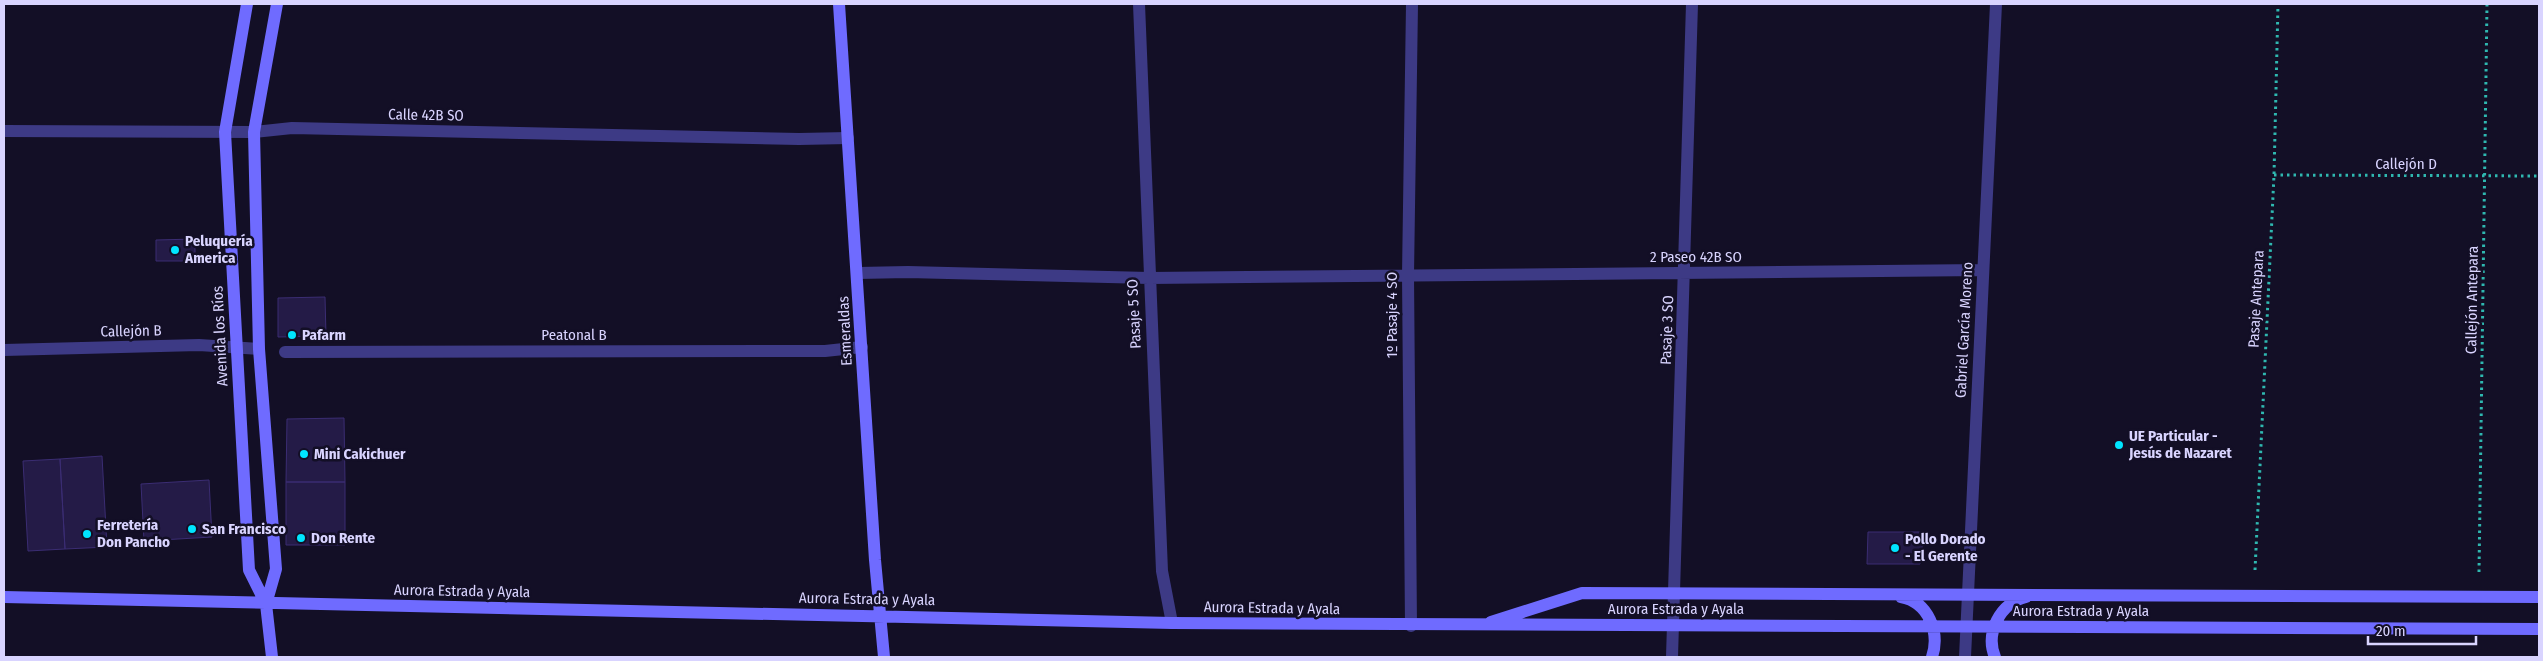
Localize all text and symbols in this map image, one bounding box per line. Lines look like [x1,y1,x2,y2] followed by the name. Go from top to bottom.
[388,105,464,125] street label: Calle 42B SO
[2375,155,2437,173] street label: Callejón D
[184,232,253,267] place label: Peluquería America
[169,244,181,256] marker: Peluquería America
[2462,246,2482,354] street label: Callejón Antepara
[1650,248,1742,266] street label: 2 Paseo 42B SO
[2244,250,2268,348] street label: Pasaje Antepara
[1951,261,1977,399] street label: Gabriel García Moreno
[1383,272,1401,358] street label: 1º Pasaje 4 SO
[1123,279,1145,349] street label: Pasaje 5 SO
[208,285,232,387] street label: Avenida los Ríos
[1657,295,1677,365] street label: Pasaje 3 SO
[834,296,856,366] street label: Esmeraldas
[100,321,162,341] street label: Callejón B
[302,326,346,344] place label: Pafarm
[541,326,607,344] street label: Peatonal B
[286,329,298,341] marker: Pafarm
[2128,427,2233,462] place label: UE Particular - Jesús de Nazaret
[2113,439,2125,451] marker: UE Particular - Jesús de Nazaret
[314,445,406,463] place label: Mini Cakichuer
[298,448,310,460] marker: Mini Cakichuer
[97,516,170,551] place label: Ferretería Don Pancho
[202,520,286,538] place label: San Francisco
[186,523,198,535] marker: San Francisco
[81,528,93,540] marker: Ferretería Don Pancho
[311,529,376,547] place label: Don Rente
[1905,530,1986,565] place label: Pollo Dorado - El Gerente
[295,532,307,544] marker: Don Rente
[1889,542,1901,554] marker: Pollo Dorado - El Gerente
[394,581,530,601] street label: Aurora Estrada y Ayala
[799,589,935,609] street label: Aurora Estrada y Ayala
[1204,598,1340,618] street label: Aurora Estrada y Ayala
[1608,600,1744,618] street label: Aurora Estrada y Ayala
[2013,602,2149,620] street label: Aurora Estrada y Ayala
[2368,614,2476,646] scale bar
[2376,622,2406,640] text: 20 m

